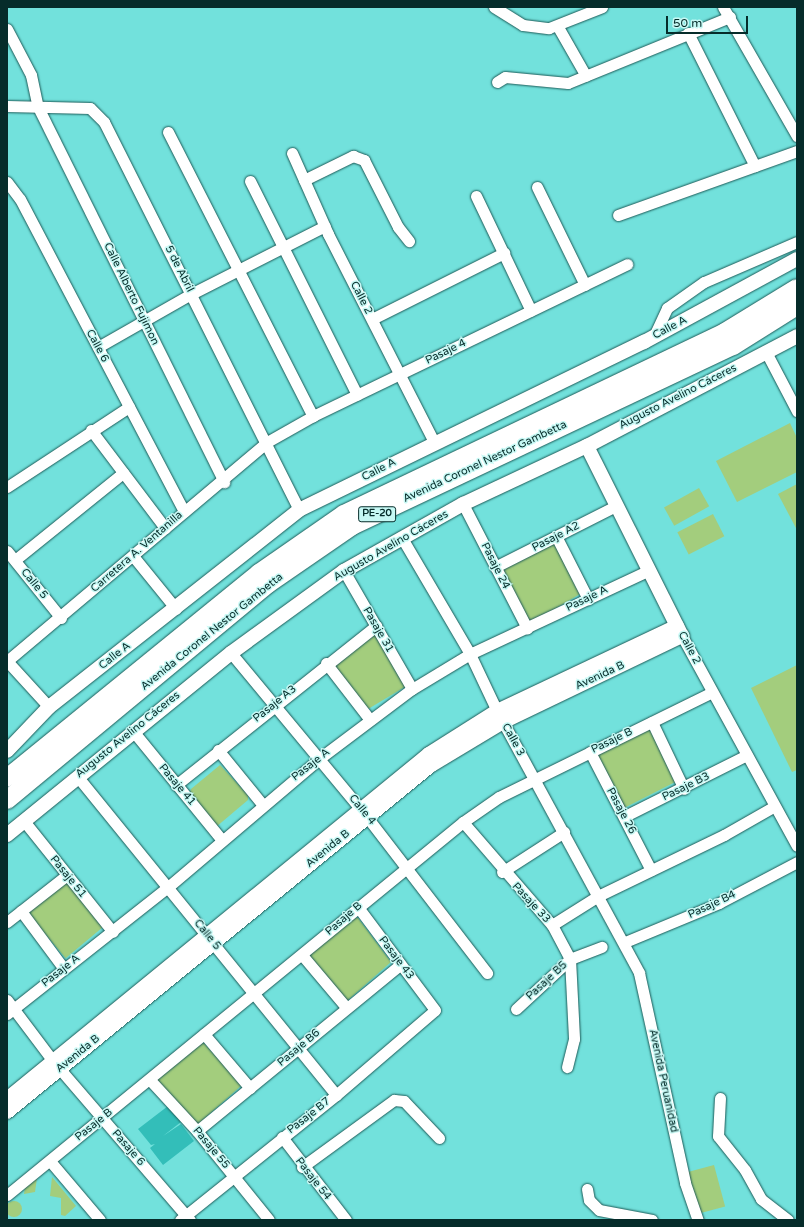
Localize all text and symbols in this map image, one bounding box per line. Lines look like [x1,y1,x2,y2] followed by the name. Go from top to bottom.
[668,8,750,34] scale bar
[673,16,702,30] text: 50 m
[100,241,162,347] street label: Calle Alberto Fujimon
[162,243,196,295] street label: 5 de Abril
[347,279,375,317] street label: Calle 2
[651,314,689,342] street label: Calle A
[83,327,111,365] street label: Calle 6
[424,337,468,367] street label: Pasaje 4
[617,362,739,432] street label: Augusto Avelino Cáceres
[401,418,569,506] street label: Avenida Coronel Nestor Gambetta
[360,456,398,484] street label: Calle A
[358,506,396,522] road number: PE-20
[331,508,451,584] street label: Augusto Avelino Cáceres
[88,509,186,595] street label: Carretera A. Ventanilla
[530,519,582,555] street label: Pasaje A2
[478,541,512,591] street label: Pasaje 24
[18,566,50,602] street label: Calle 5
[138,571,286,693] street label: Avenida Coronel Nestor Gambetta
[564,583,610,615] street label: Pasaje A
[360,605,396,655] street label: Pasaje 31
[675,629,703,667] street label: Calle 2
[97,640,133,672] street label: Calle A
[573,659,627,693] street label: Avenida B
[251,683,299,725] street label: Pasaje A3
[73,689,183,781] street label: Augusto Avelino Cáceres
[499,721,527,759] street label: Calle 3
[589,725,635,757] street label: Pasaje B
[289,746,333,784] street label: Pasaje A
[156,761,198,809] street label: Pasaje 41
[660,770,712,804] street label: Pasaje B3
[603,786,639,836] street label: Pasaje 26
[346,792,378,828] street label: Calle 4
[303,827,353,871] street label: Avenida B
[47,853,89,901] street label: Pasaje 51
[509,880,553,926] street label: Pasaje 33
[686,888,738,922] street label: Pasaje B4
[323,900,365,938] street label: Pasaje B
[191,917,223,953] street label: Calle 5
[376,934,416,982] street label: Pasaje 43
[39,952,83,990] street label: Pasaje A
[524,959,570,1003] street label: Pasaje B5
[275,1027,323,1069] street label: Pasaje B6
[646,1028,680,1134] street label: Avenida Peruanidad
[53,1032,103,1076] street label: Avenida B
[285,1095,333,1137] street label: Pasaje B7
[73,1106,115,1144] street label: Pasaje B
[190,1124,232,1172] street label: Pasaje 55
[109,1127,147,1169] street label: Pasaje 6
[292,1155,334,1203] street label: Pasaje 54

